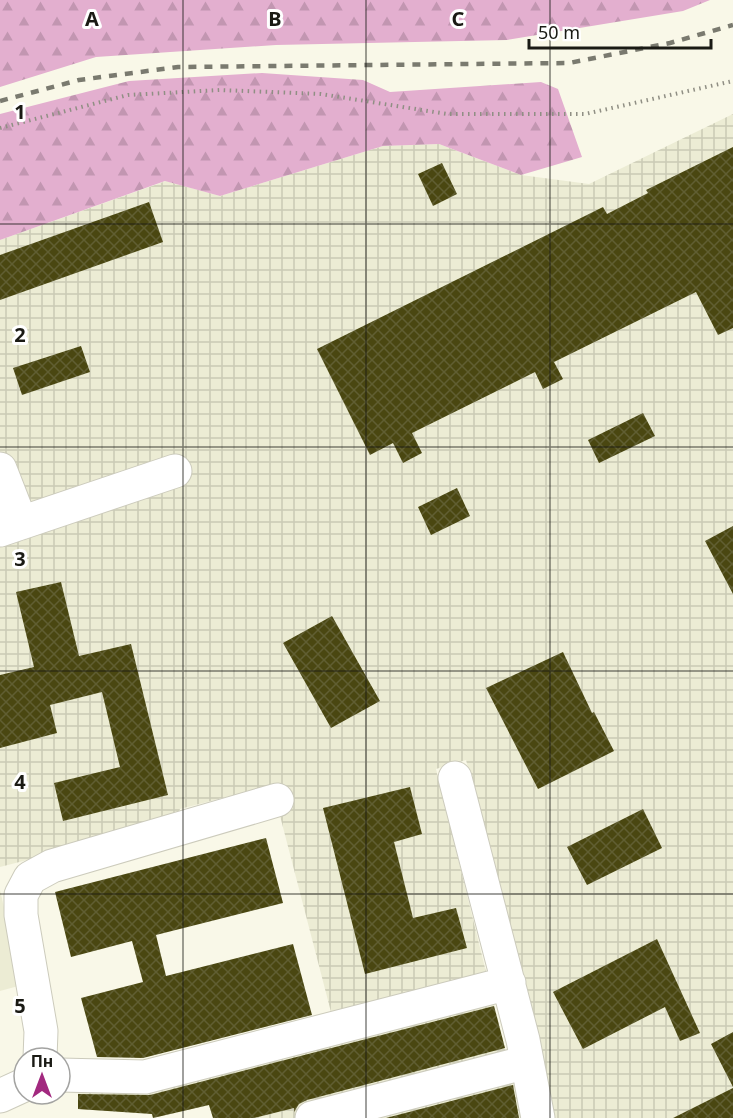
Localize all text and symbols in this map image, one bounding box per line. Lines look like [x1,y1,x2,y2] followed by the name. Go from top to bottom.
[85,5,99,32] text: A
[268,5,282,32] text: B
[452,5,465,32] text: C
[529,12,710,50] scale bar
[538,20,580,44] text: 50 m
[14,98,26,125] text: 1
[14,321,26,348] text: 2
[14,545,26,572] text: 3
[14,768,26,795] text: 4
[14,992,26,1019] text: 5
[12,1046,72,1106] north arrow
[31,1050,53,1072] text: Пн

